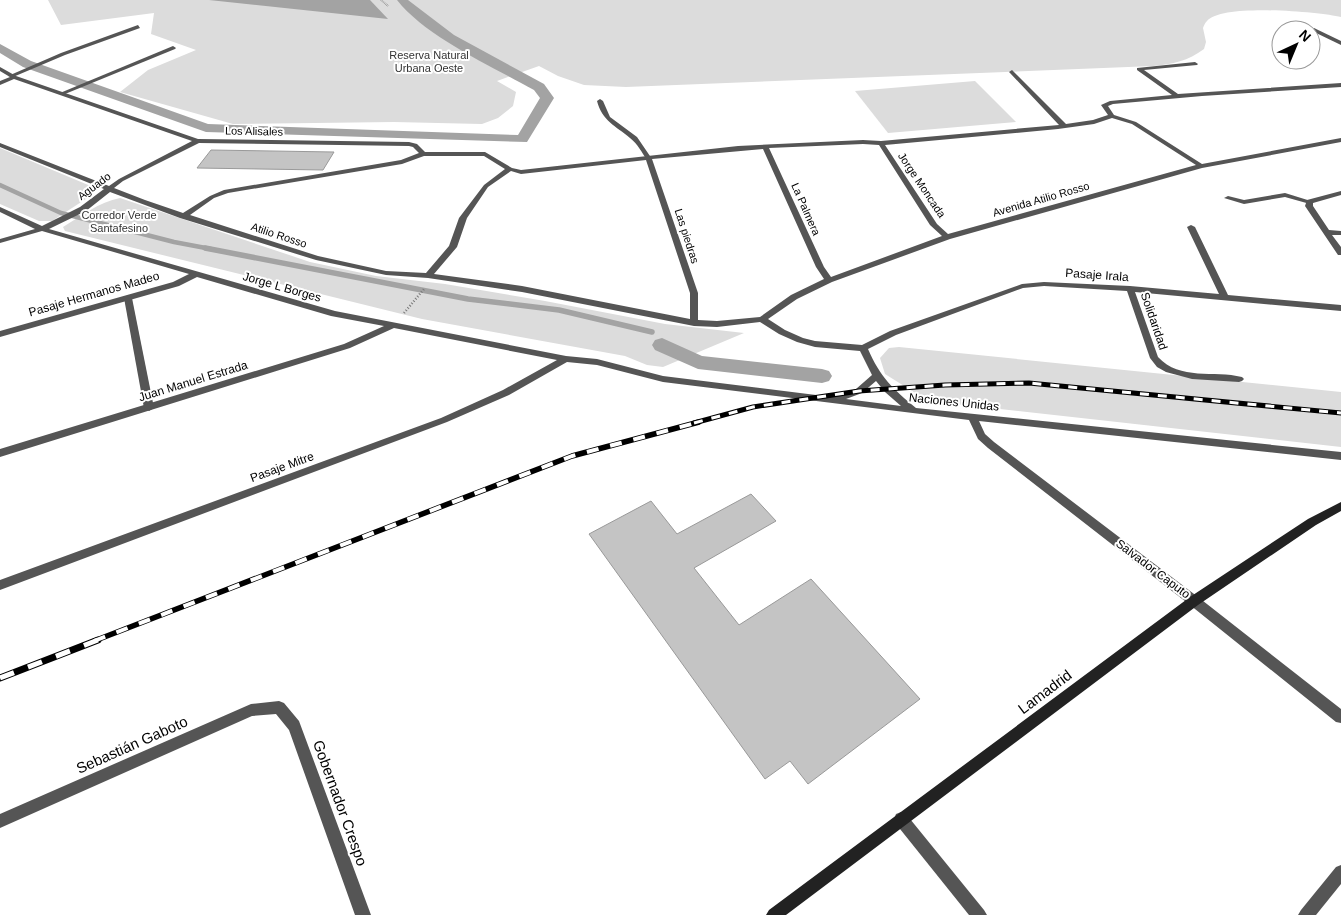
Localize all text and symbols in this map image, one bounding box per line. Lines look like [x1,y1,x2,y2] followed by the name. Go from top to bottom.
[1271,20,1321,70] north arrow
[1296,26,1314,45] text: N
[389,49,469,74] park label: Reserva Natural Urbana Oeste
[225,124,284,138] street label: Los Alisales
[896,150,949,221] street label: Jorge Moncada
[75,170,113,202] street label: Aguado
[991,179,1091,219] street label: Avenida Atilio Rosso
[789,181,823,238] street label: La Palmera
[673,207,702,265] street label: Las piedras
[81,209,157,234] park label: Corredor Verde Santafesino
[250,220,308,250] street label: Atilio Rosso
[1065,266,1129,284] street label: Pasaje Irala
[27,269,161,319] street label: Pasaje Hermanos Madeo
[241,269,323,305] street label: Jorge L Borges
[1138,290,1170,352] street label: Solidaridad
[137,358,250,404] street label: Juan Manuel Estrada
[908,390,1000,414] street label: Naciones Unidas
[248,449,316,485] street label: Pasaje Mitre
[1113,537,1193,602] street label: Salvador Caputo
[1015,666,1075,717] street label: Lamadrid
[73,712,190,777] street label: Sebastián Gaboto
[310,738,371,868] street label: Gobernador Crespo

